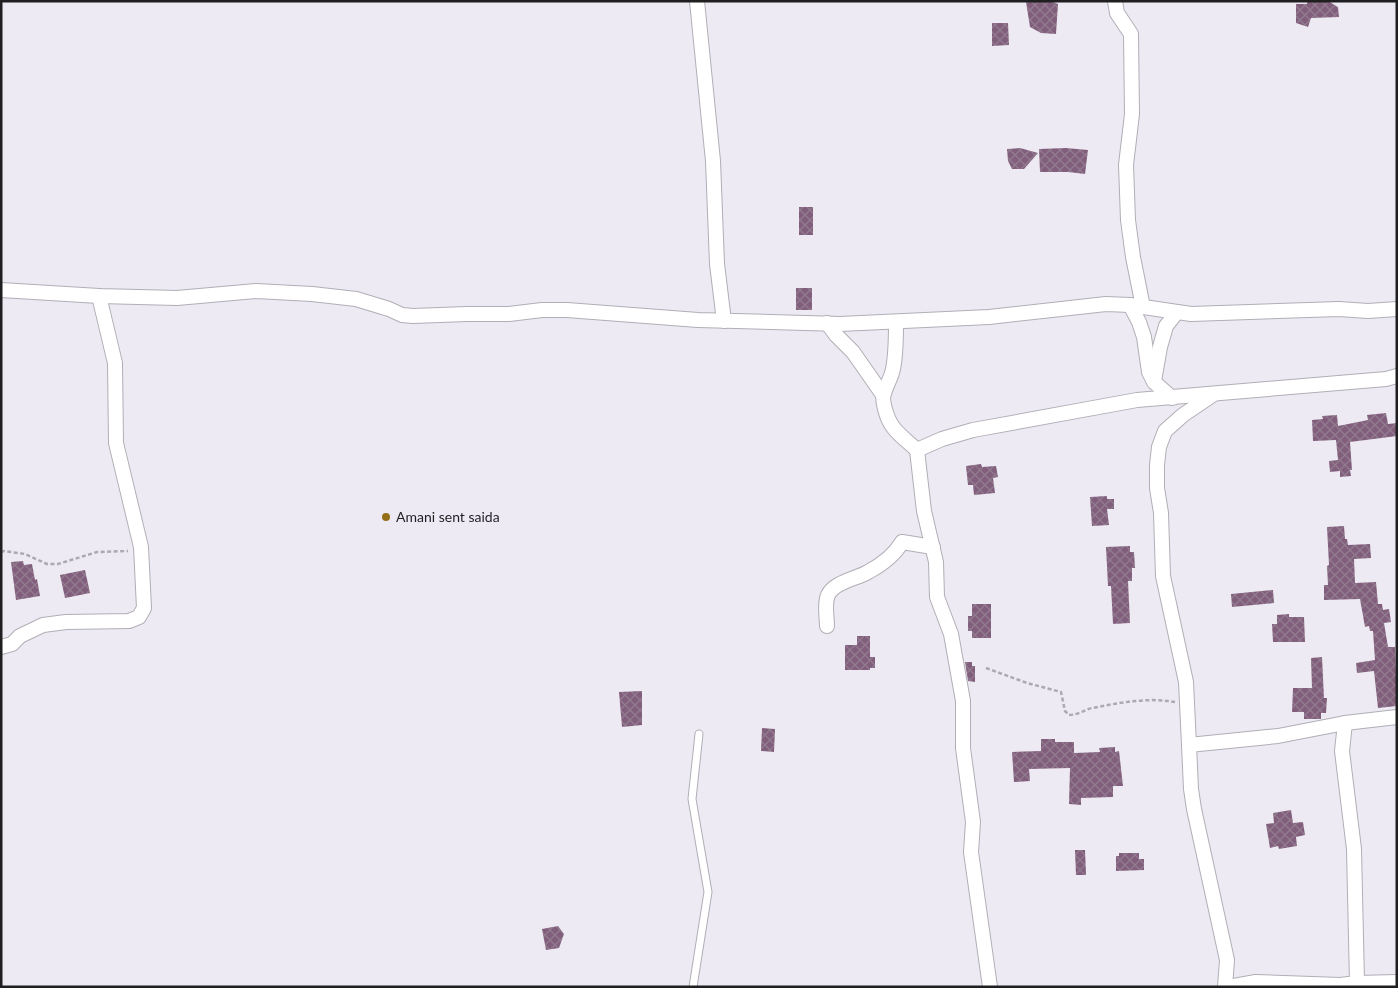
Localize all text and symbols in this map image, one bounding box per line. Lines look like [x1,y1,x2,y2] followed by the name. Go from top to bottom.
[396,508,500,525] place label: Amani sent saida
[380,511,392,523] marker: Amani sent saida

